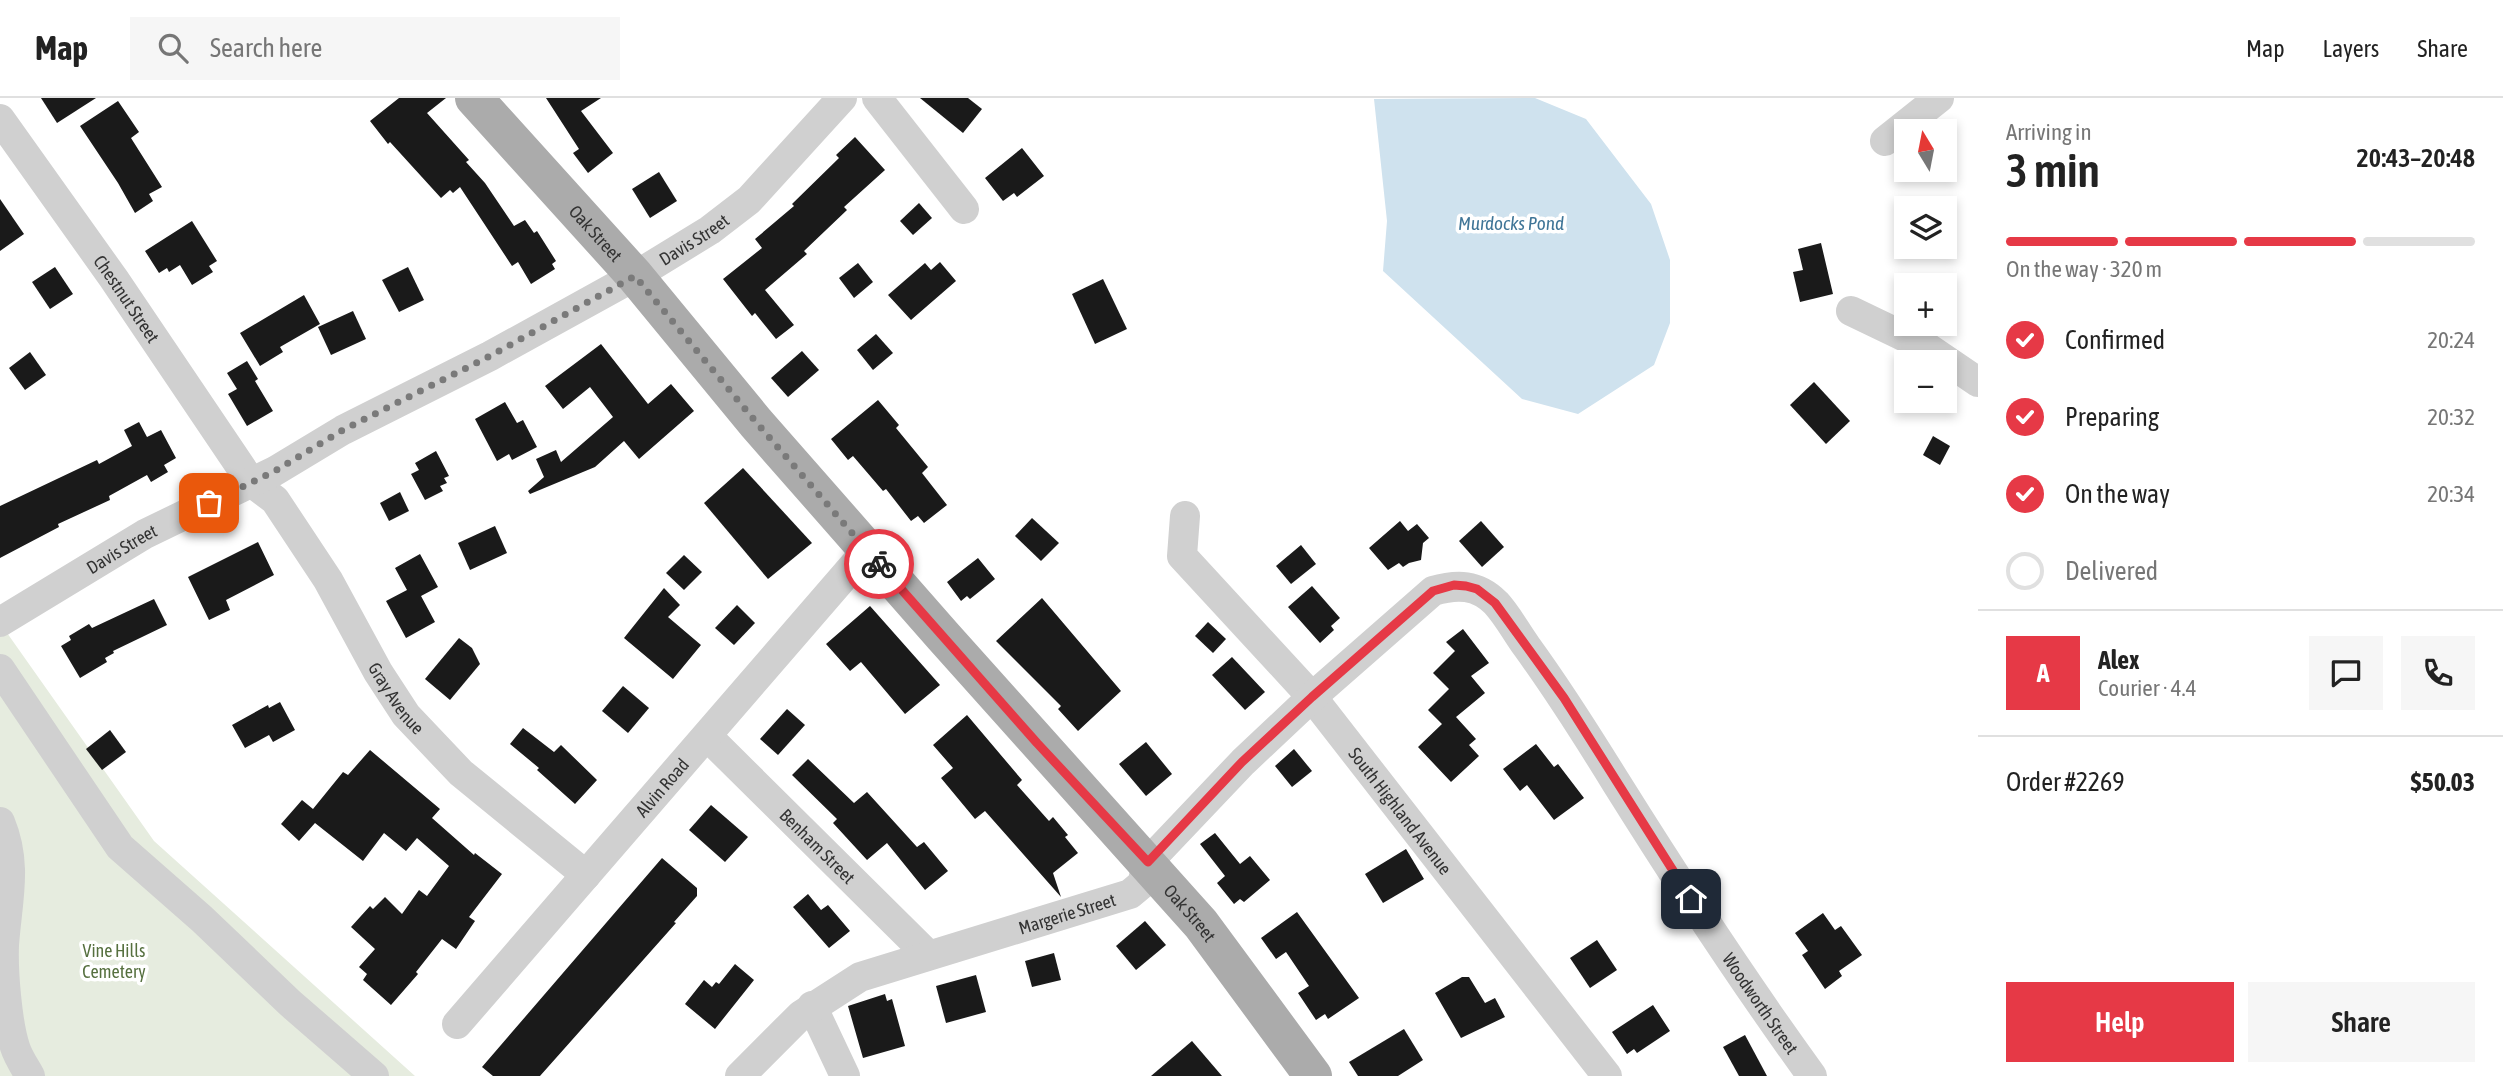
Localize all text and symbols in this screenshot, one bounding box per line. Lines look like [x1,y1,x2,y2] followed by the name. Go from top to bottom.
[130,17,620,80] search box
[35,29,88,67] text: Map
[154,29,192,67] icon: search
[210,33,322,63] text: Search here
[2246,35,2285,62] text: Map
[2323,35,2379,62] text: Layers
[2417,35,2468,62] text: Share
[1894,119,1956,182] north arrow
[1894,119,1957,413] map controls
[2006,119,2092,145] text: Arriving in
[2357,143,2475,173] text: 20:43–20:48
[2006,144,2100,197] text: 3 min
[1894,196,1957,259] button: layers
[565,200,627,266] street label: Oak Street
[655,209,733,269] street label: Davis Street
[1458,212,1564,234] water label: Murdocks Pond
[90,251,164,346] street label: Chestnut Street
[2006,256,2162,282] text: On the way · 320 m
[1894,273,1957,336] button: +
[2006,321,2044,359] icon: check
[2065,325,2165,355] text: Confirmed
[2427,327,2475,353] text: 20:24
[1894,350,1957,413] button: −
[2006,398,2044,436] icon: check
[2065,402,2159,432] text: Preparing
[2427,404,2475,430] text: 20:32
[179,473,239,533] pin
[2006,475,2044,513] icon: check
[2065,479,2170,509] text: On the way
[2427,481,2475,507] text: 20:34
[190,484,228,522] icon: bag
[82,520,160,578] street label: Davis Street
[844,529,914,599] courier
[860,545,898,583] icon: bike
[2065,556,2158,586] text: Delivered
[2309,636,2383,710] button: chat
[2401,636,2475,710] button: phone
[2098,645,2139,675] text: Alex
[2037,658,2049,688] text: A
[364,659,429,738] street label: Gray Avenue
[2098,675,2197,701] text: Courier · 4.4
[1345,743,1456,878] street label: South Highland Avenue
[631,754,693,821] street label: Alvin Road
[2006,767,2125,797] text: Order #2269
[2411,767,2475,797] text: $50.03
[776,804,860,888] street label: Benham Street
[1661,869,1721,929] pin
[1160,880,1221,945] street label: Oak Street
[1672,880,1710,918] icon: home
[1016,889,1118,938] street label: Margerie Street
[82,940,146,982] park label: Vine Hills Cemetery
[1719,949,1803,1058] street label: Woodworth Street
[2006,982,2234,1062] button: Help
[2248,982,2475,1062] button: Share

